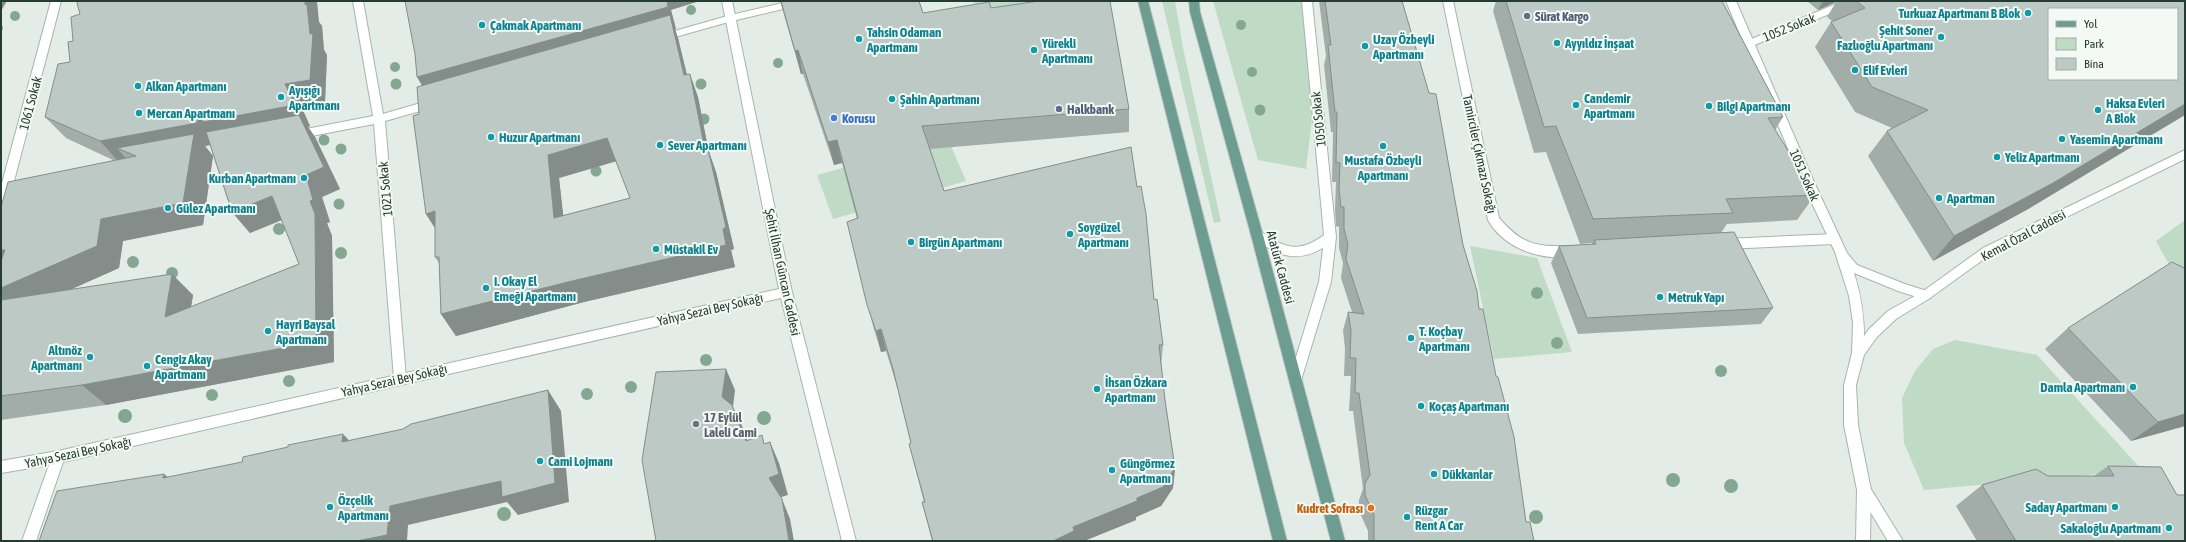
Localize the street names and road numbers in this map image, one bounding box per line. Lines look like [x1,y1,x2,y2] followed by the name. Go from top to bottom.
[1761,10,1818,45] street label: 1052 Sokak
[16,74,45,132] street label: 1061 Sokak
[1308,90,1329,147] street label: 1050 Sokak
[1460,93,1499,215] street label: Tamirciler Çıkmazı Sokağı
[1786,147,1823,204] street label: 1051 Sokak
[376,160,395,217] street label: 1021 Sokak
[762,207,803,337] street label: Şehit İlhan Güncan Caddesi
[1978,207,2068,264] street label: Kemal Özal Caddesi
[1264,229,1297,305] street label: Atatürk Caddesi
[656,290,765,329] street label: Yahya Sezai Bey Sokağı
[340,361,449,400] street label: Yahya Sezai Bey Sokağı
[24,434,133,471] street label: Yahya Sezai Bey Sokağı

